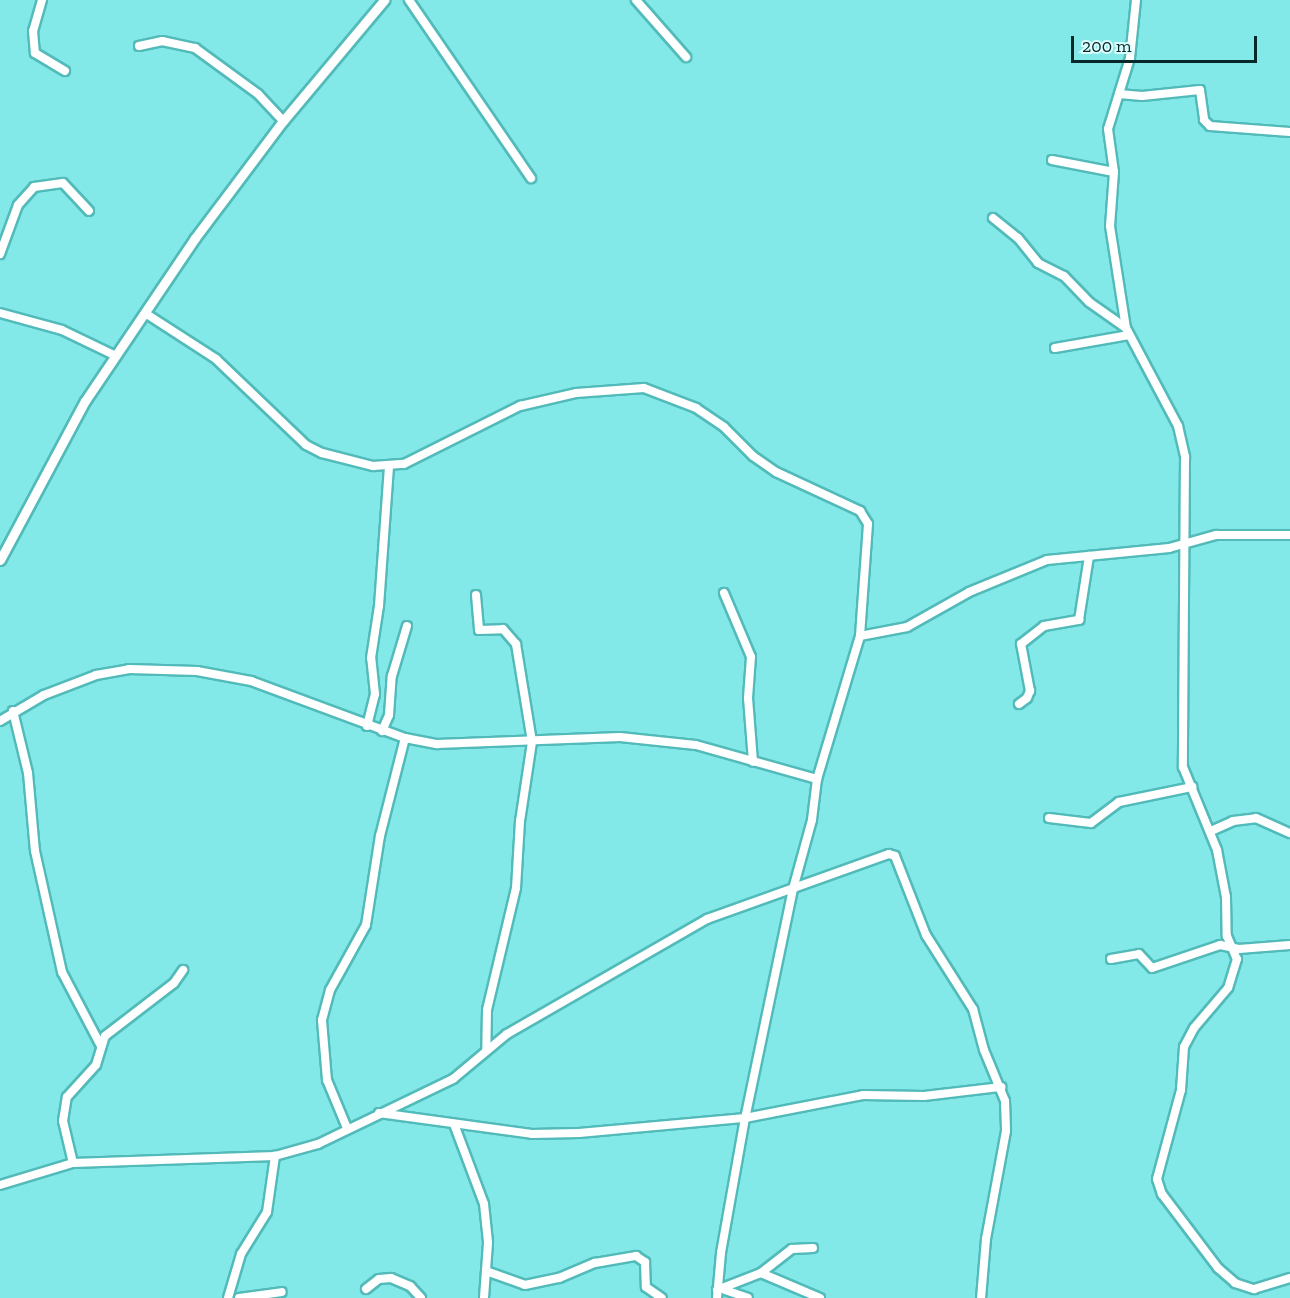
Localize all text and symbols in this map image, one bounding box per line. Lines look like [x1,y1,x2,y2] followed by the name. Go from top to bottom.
[1074,24,1260,62] scale bar
[1082,35,1132,57] text: 200 m

